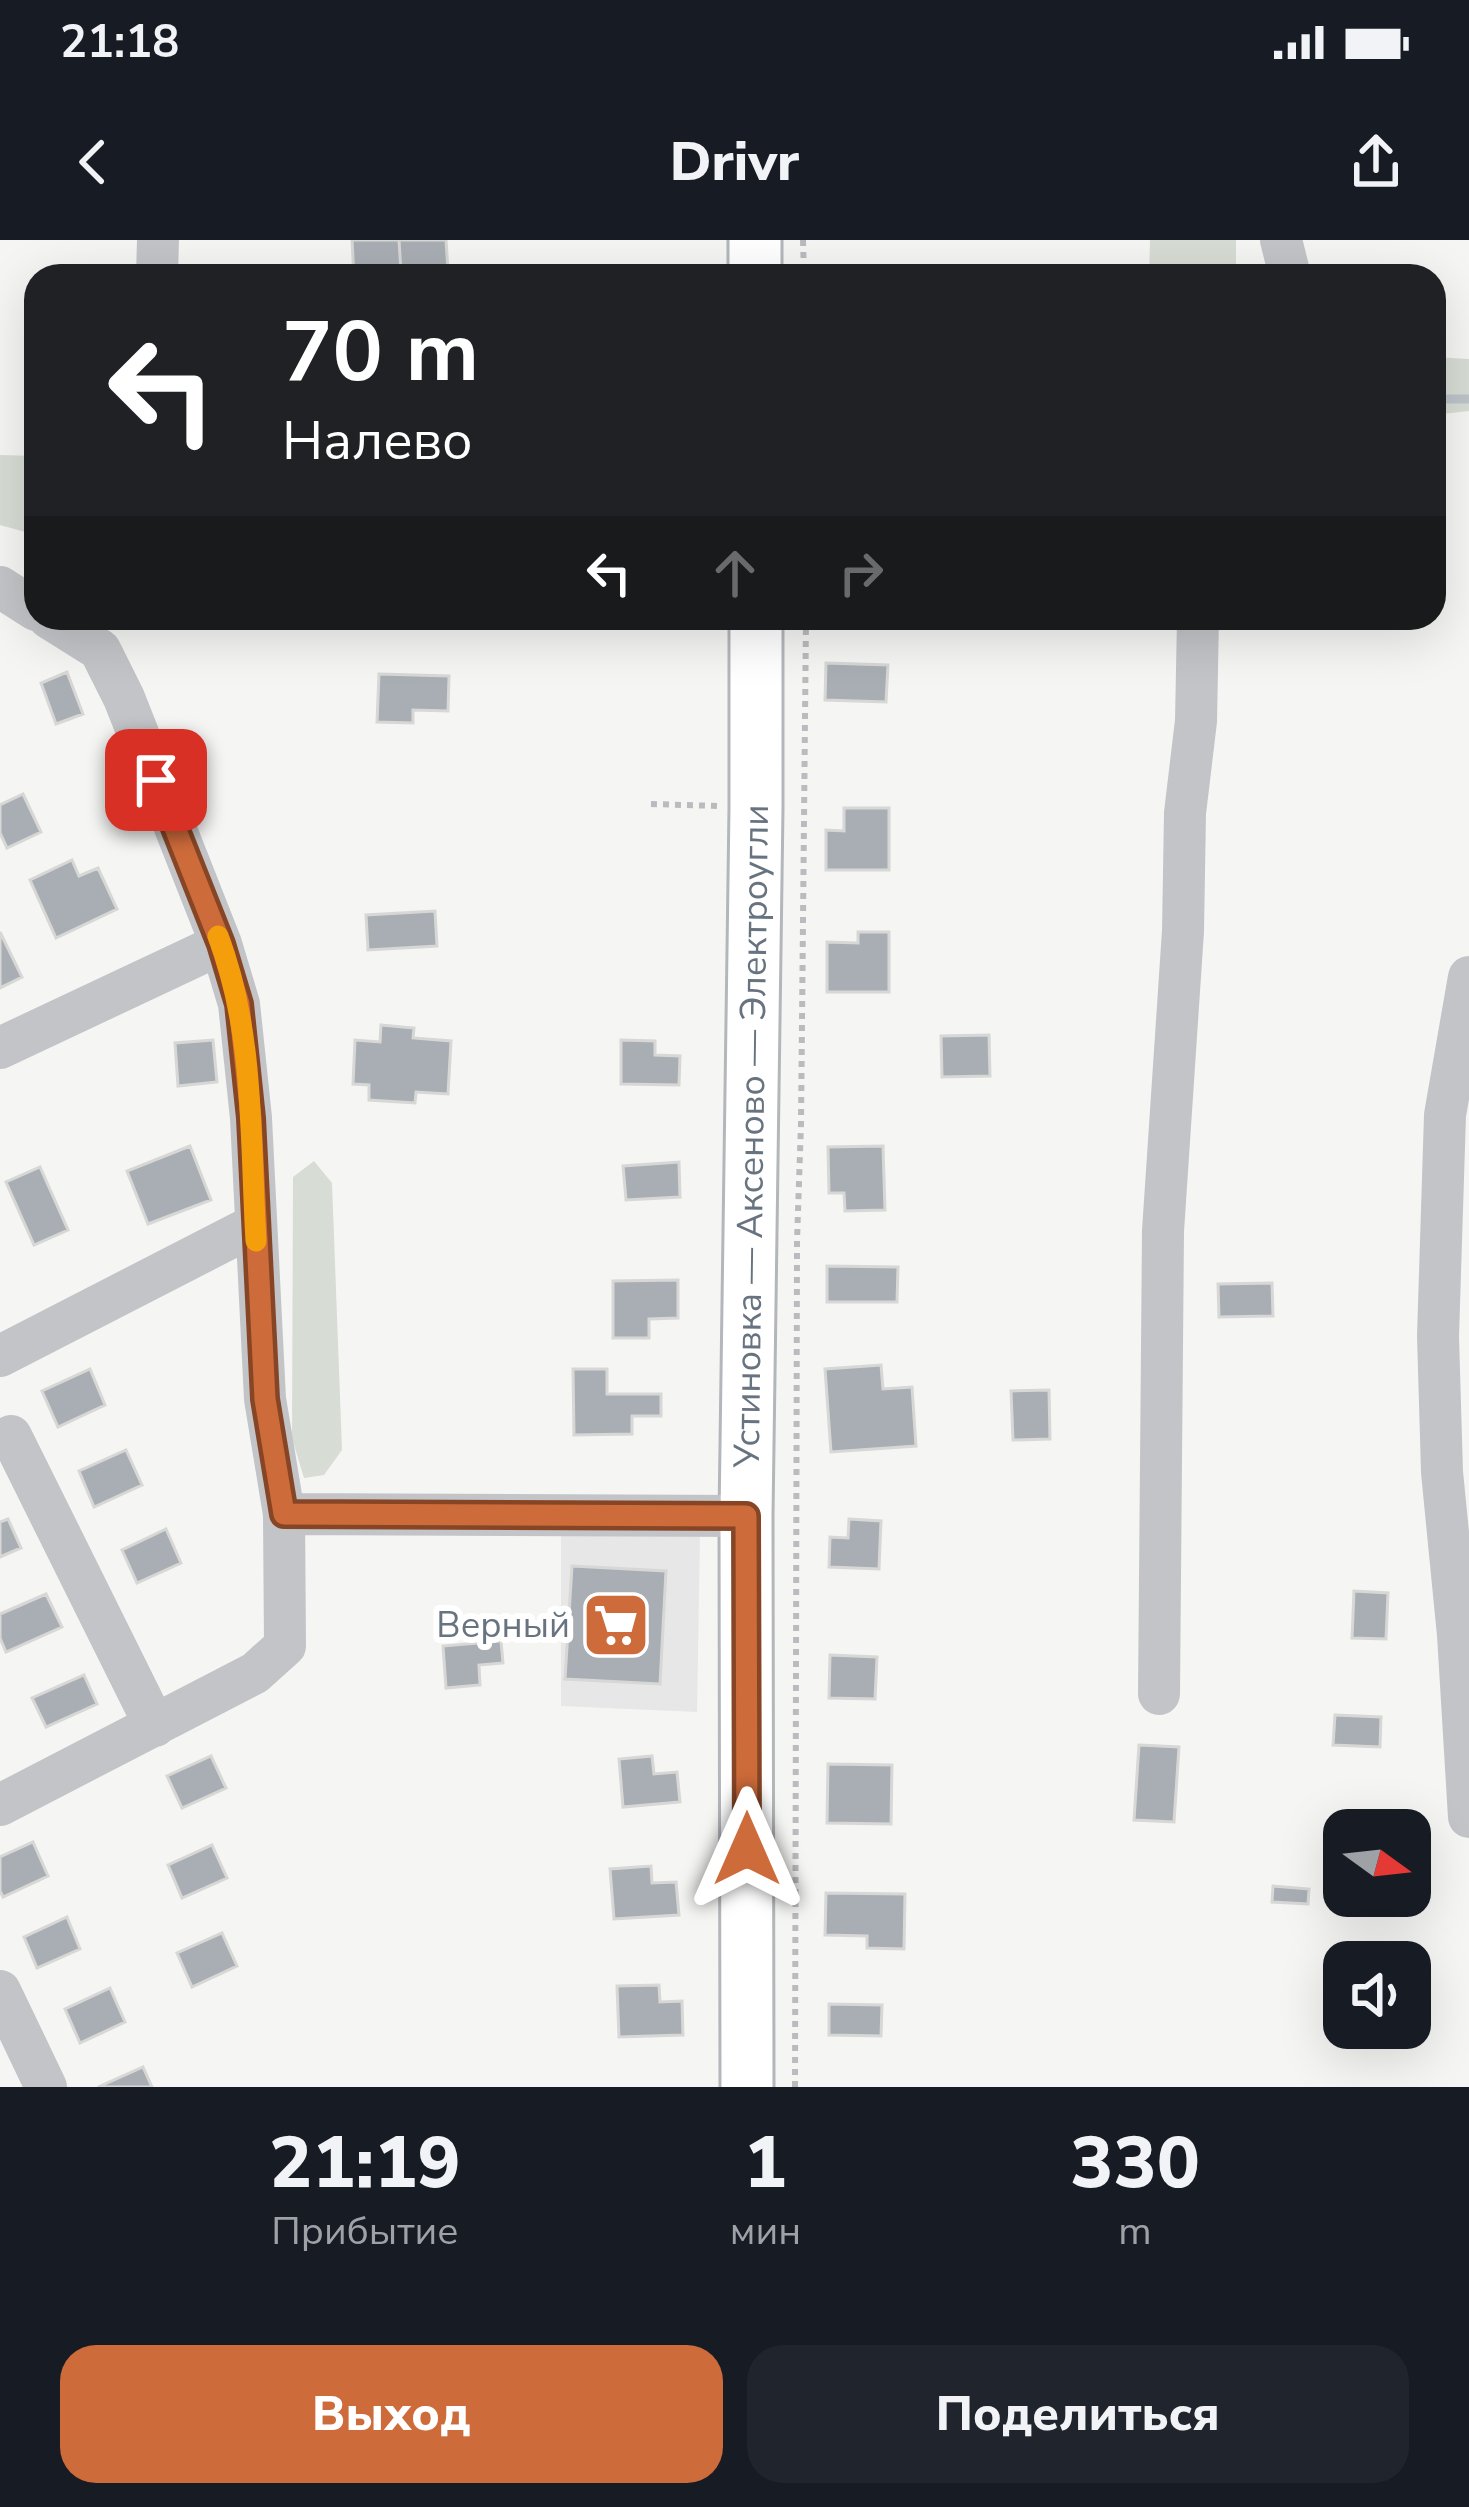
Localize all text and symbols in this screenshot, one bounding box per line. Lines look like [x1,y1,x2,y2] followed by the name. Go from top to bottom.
[60,12,179,73] text: 21:18
[670,125,799,199] text: Drivr
[60,129,126,195] icon: back
[1343,129,1409,195] icon: share
[282,295,479,410] text: 70 m
[84,312,240,468] icon: left
[282,404,473,478] text: Налево
[576,540,642,606] icon: left
[702,540,768,606] icon: ahead
[828,540,894,606] icon: right
[105,729,207,831] pin
[123,747,189,813] icon: arrive
[722,804,781,1469] street label: Устиновка — Аксеново — Электроугли
[581,1590,651,1660] supermarket icon: Верный
[436,1601,570,1650] place label: Верный
[684,1786,810,1912] position arrow
[1323,1809,1431,1917] north arrow
[1323,1809,1431,2049] map controls
[1323,1941,1431,2049] button: sound
[269,2114,461,2212] text: 21:19
[744,2114,787,2212] text: 1
[1070,2114,1200,2212] text: 330
[271,2205,458,2258] text: Прибытие
[730,2205,801,2258] text: мин
[1118,2205,1152,2258] text: m
[60,2345,723,2483] button: Выход
[747,2345,1409,2483] button: Поделиться

